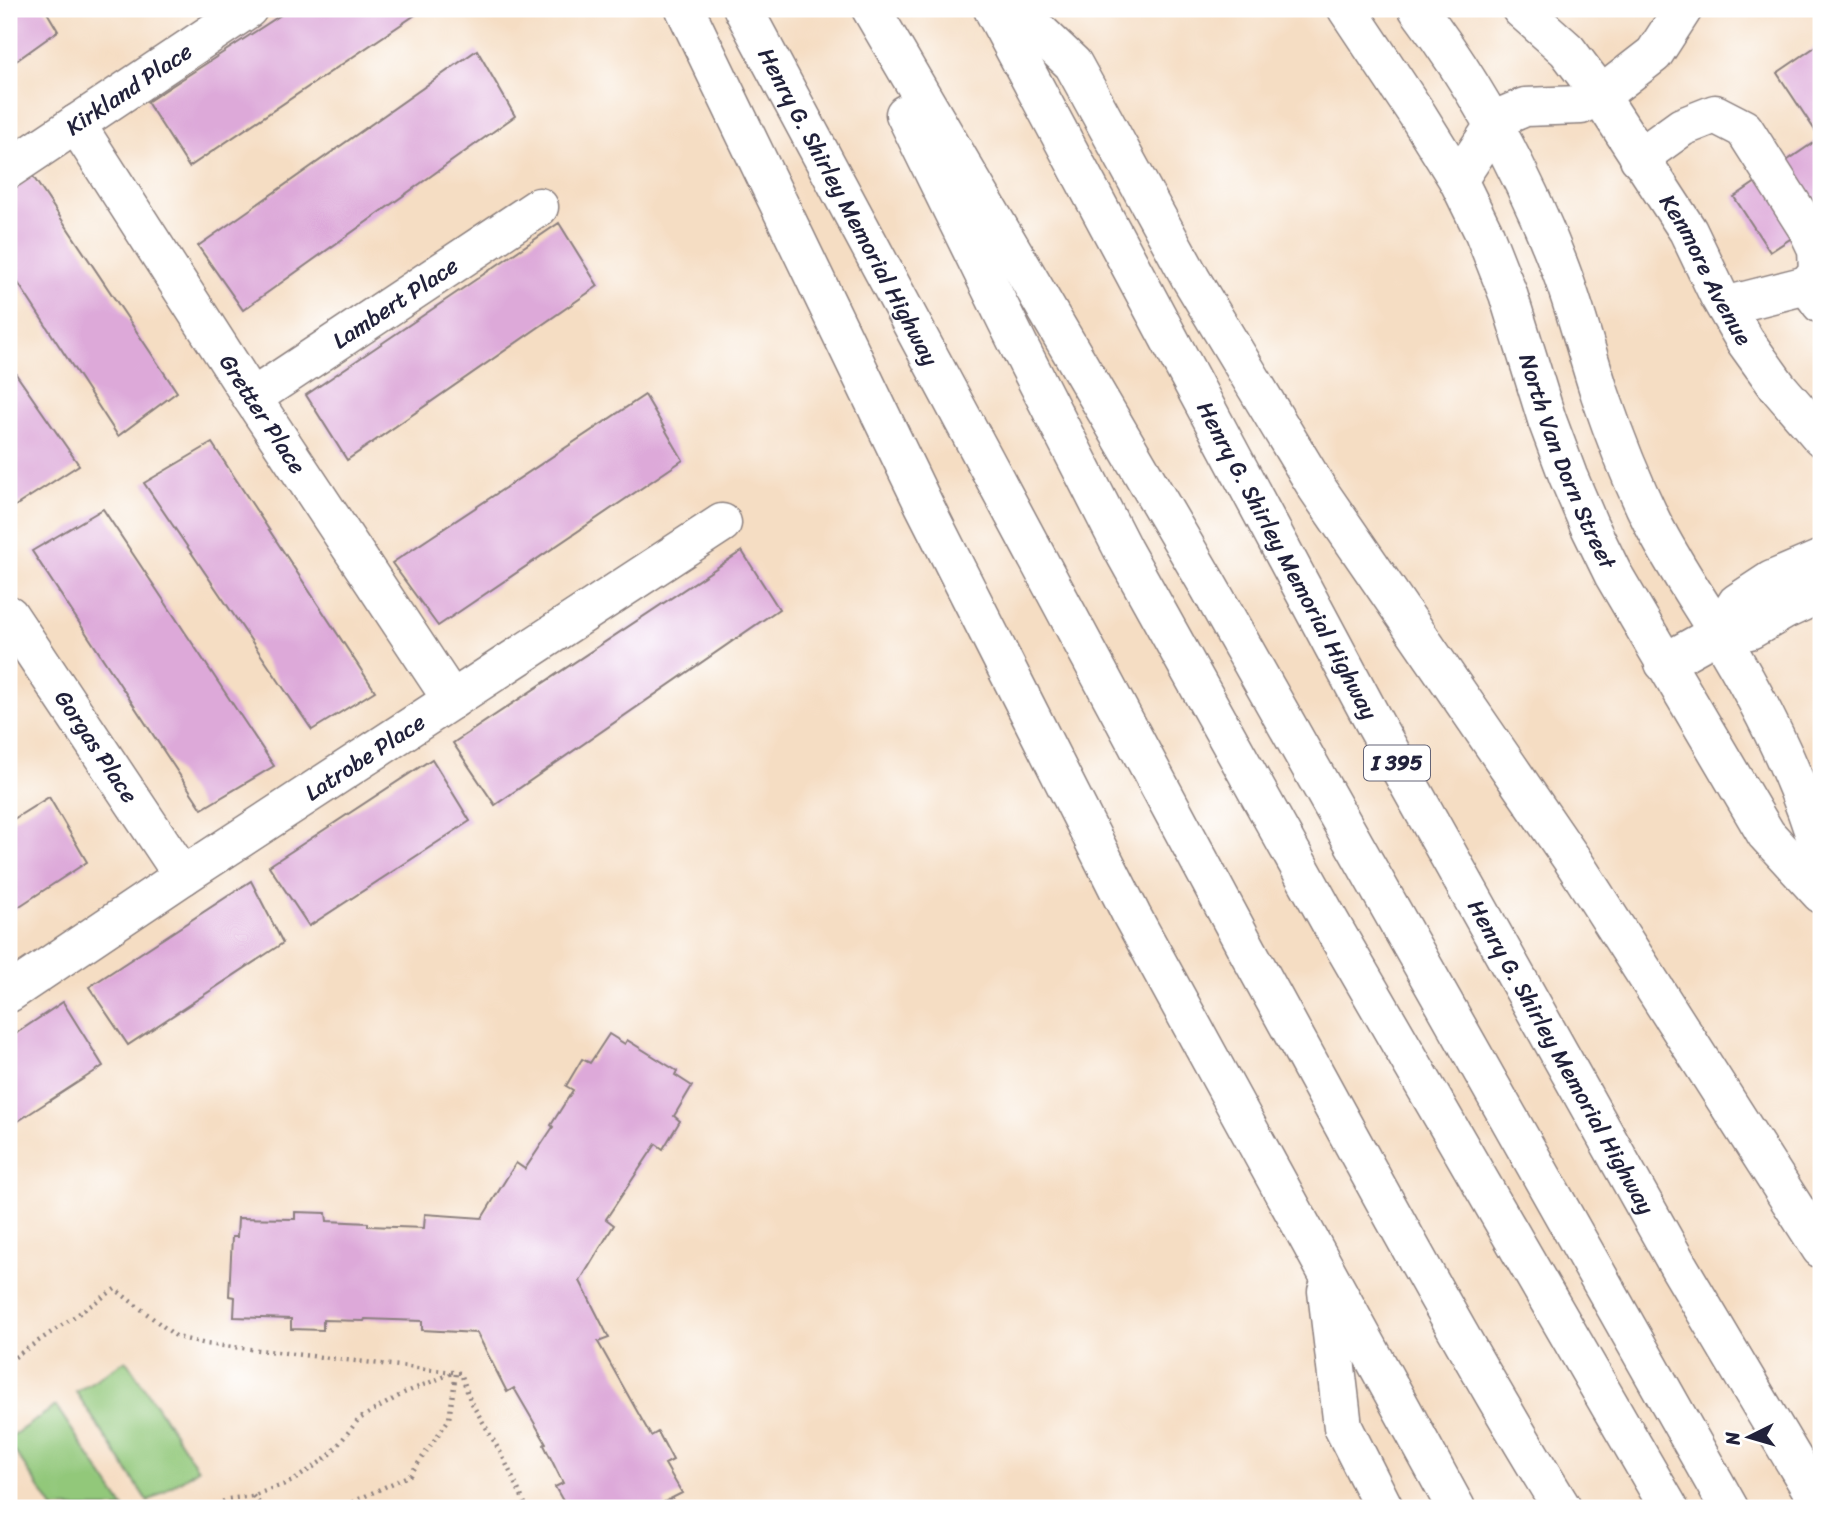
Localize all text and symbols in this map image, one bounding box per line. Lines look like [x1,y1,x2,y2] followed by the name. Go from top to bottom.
[57,31,201,147] street label: Kirkland Place
[746,40,950,373] street label: Henry G. Shirley Memorial Highway
[1648,185,1764,353] street label: Kenmore Avenue
[324,245,467,360] street label: Lambert Place
[208,345,318,483] street label: Gretter Place
[1507,348,1629,578] street label: North Van Dorn Street
[1185,393,1390,727] street label: Henry G. Shirley Memorial Highway
[44,681,150,812] street label: Gorgas Place
[296,702,434,812] street label: Latrobe Place
[1364,746,1430,780] road number: I 395
[1456,891,1666,1222] street label: Henry G. Shirley Memorial Highway
[1714,1402,1784,1472] north arrow
[1715,1430,1750,1447] text: N

